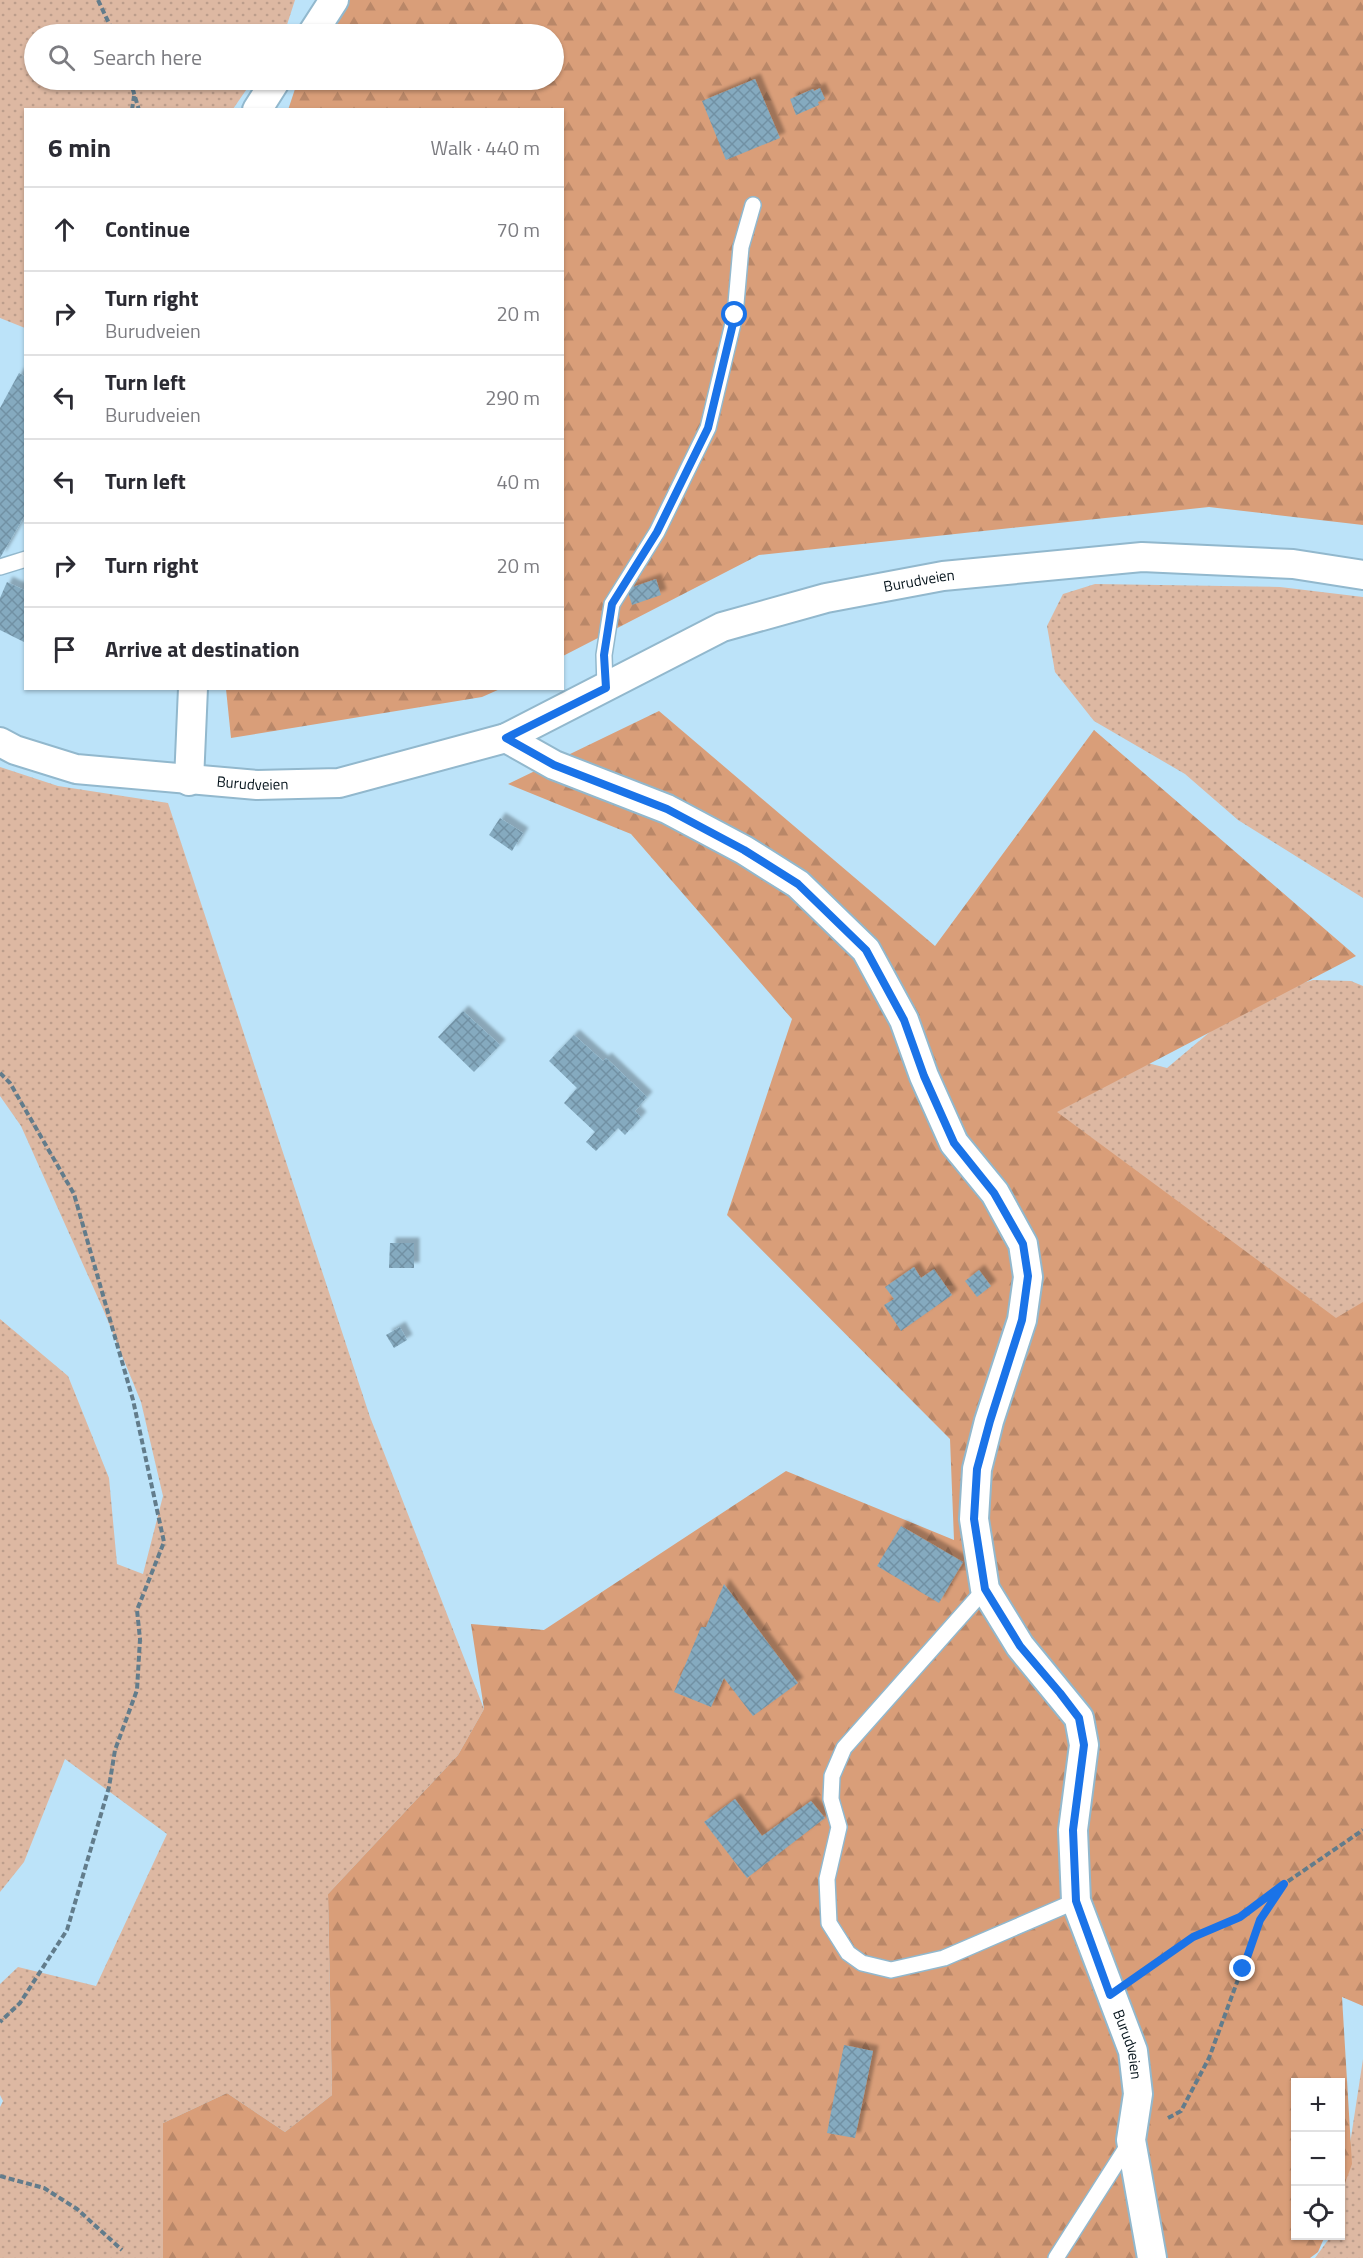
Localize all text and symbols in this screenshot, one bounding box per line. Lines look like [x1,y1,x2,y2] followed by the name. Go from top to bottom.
[24,24,564,90] search box
[93,40,202,74] text: Search here
[45,41,78,74] icon: search
[48,128,111,167] text: 6 min
[431,132,540,163] text: Walk · 440 m
[105,212,190,246] text: Continue
[48,213,81,246] icon: ahead
[496,214,540,245] text: 70 m
[105,281,199,315] text: Turn right
[48,297,81,330] icon: right
[496,298,540,329] text: 20 m
[721,301,747,327] route start
[105,315,201,346] text: Burudveien
[105,365,186,399] text: Turn left
[48,381,81,414] icon: left
[485,382,540,413] text: 290 m
[105,399,201,430] text: Burudveien
[105,464,186,498] text: Turn left
[48,465,81,498] icon: left
[496,466,540,497] text: 40 m
[105,548,199,582] text: Turn right
[48,549,81,582] icon: right
[496,550,540,581] text: 20 m
[881,563,956,598] street label: Burudveien
[105,632,300,666] text: Arrive at destination
[48,633,81,666] icon: arrive
[216,769,289,796] street label: Burudveien
[1229,1955,1255,1981] route end
[1107,2006,1148,2080] street label: Burudveien
[1291,2078,1345,2240] map controls
[1291,2078,1345,2132] button: +
[1291,2132,1345,2186] button: −
[1291,2186,1345,2240] button: locate

